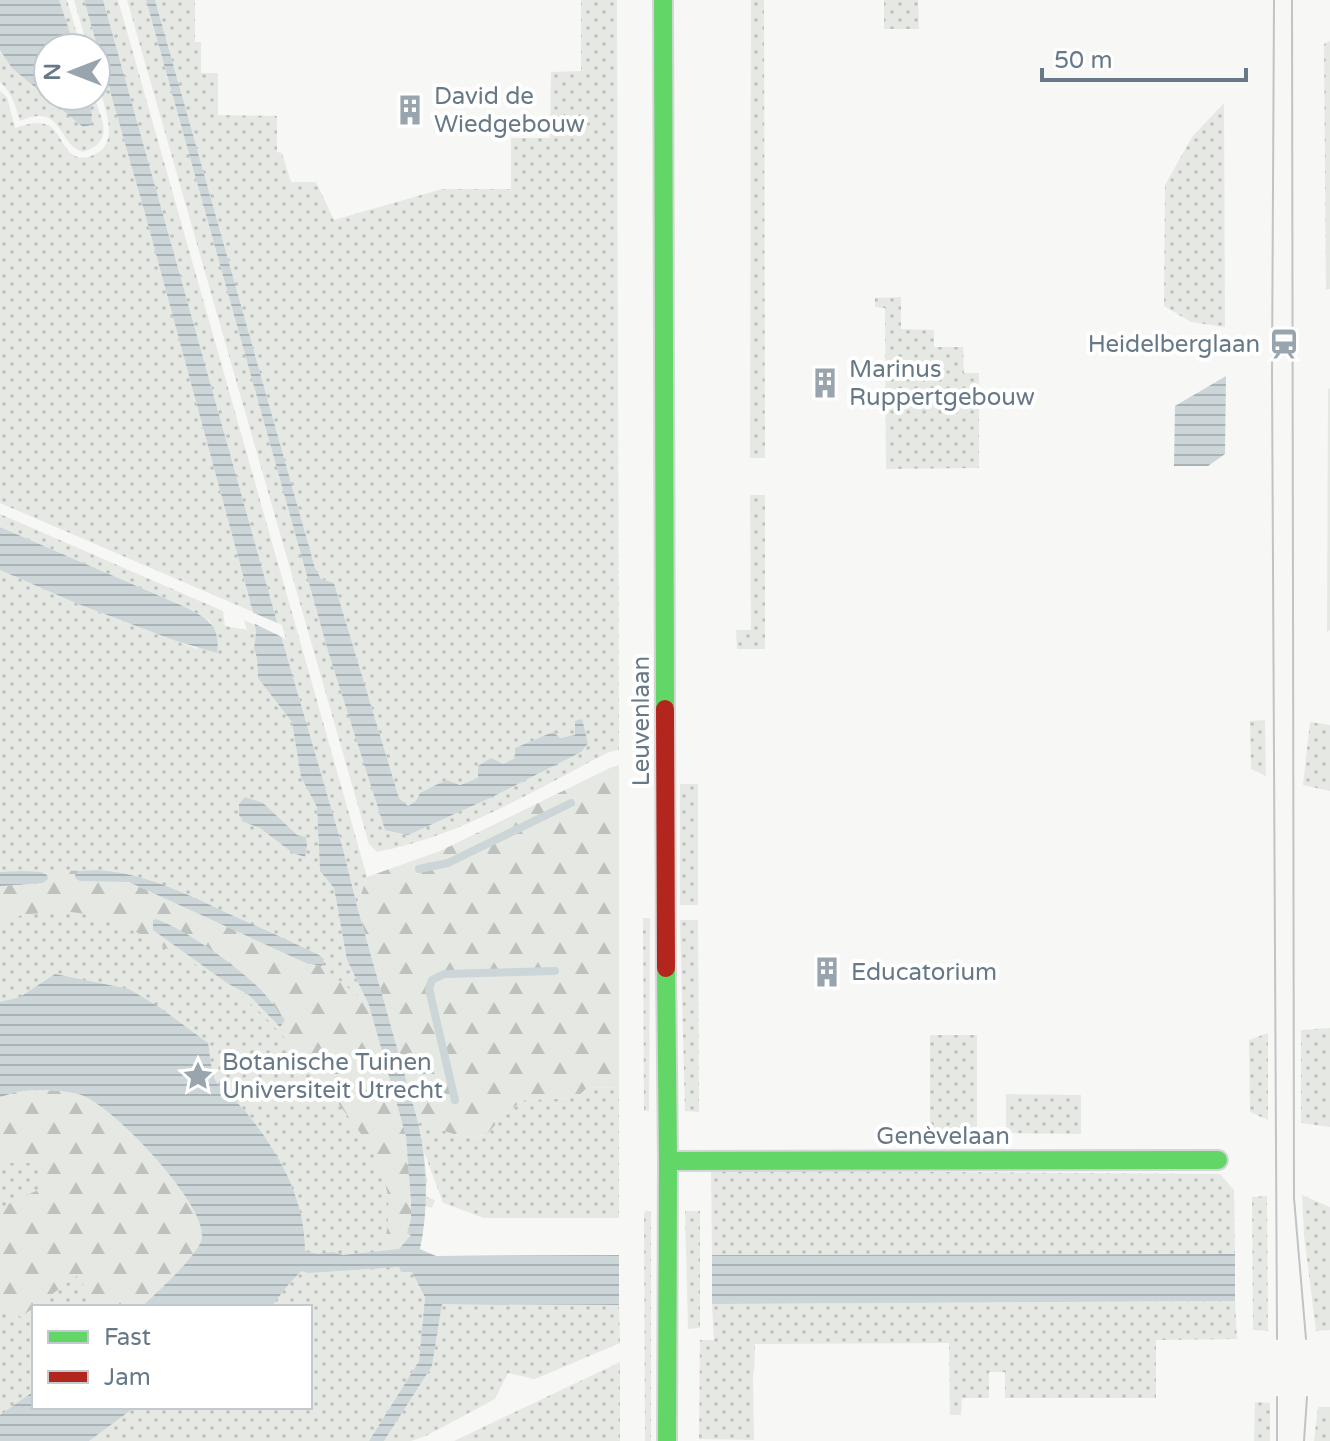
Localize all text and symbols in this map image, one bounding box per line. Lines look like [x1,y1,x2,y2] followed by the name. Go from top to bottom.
[32,32,112,112] north arrow
[1042,32,1246,82] scale bar
[1054,46,1112,75] text: 50 m
[40,63,66,81] text: N
[434,82,585,139] place label: David de Wiedgebouw
[393,93,427,127] building icon: David de Wiedgebouw
[1267,327,1301,361] station icon: Heidelberglaan
[1088,330,1260,359] place label: Heidelberglaan
[849,355,1035,412] place label: Marinus Ruppertgebouw
[808,366,842,400] building icon: Marinus Ruppertgebouw
[627,656,656,786] street label: Leuvenlaan
[810,955,844,989] building icon: Educatorium
[851,958,997,987] place label: Educatorium
[222,1048,443,1105] place label: Botanische Tuinen Universiteit Utrecht
[181,1059,215,1093] place icon: Botanische Tuinen Universiteit Utrecht
[876,1122,1010,1151] street label: Genèvelaan
[32,1305,312,1409] legend
[104,1323,151,1352] text: Fast
[104,1363,151,1392] text: Jam

